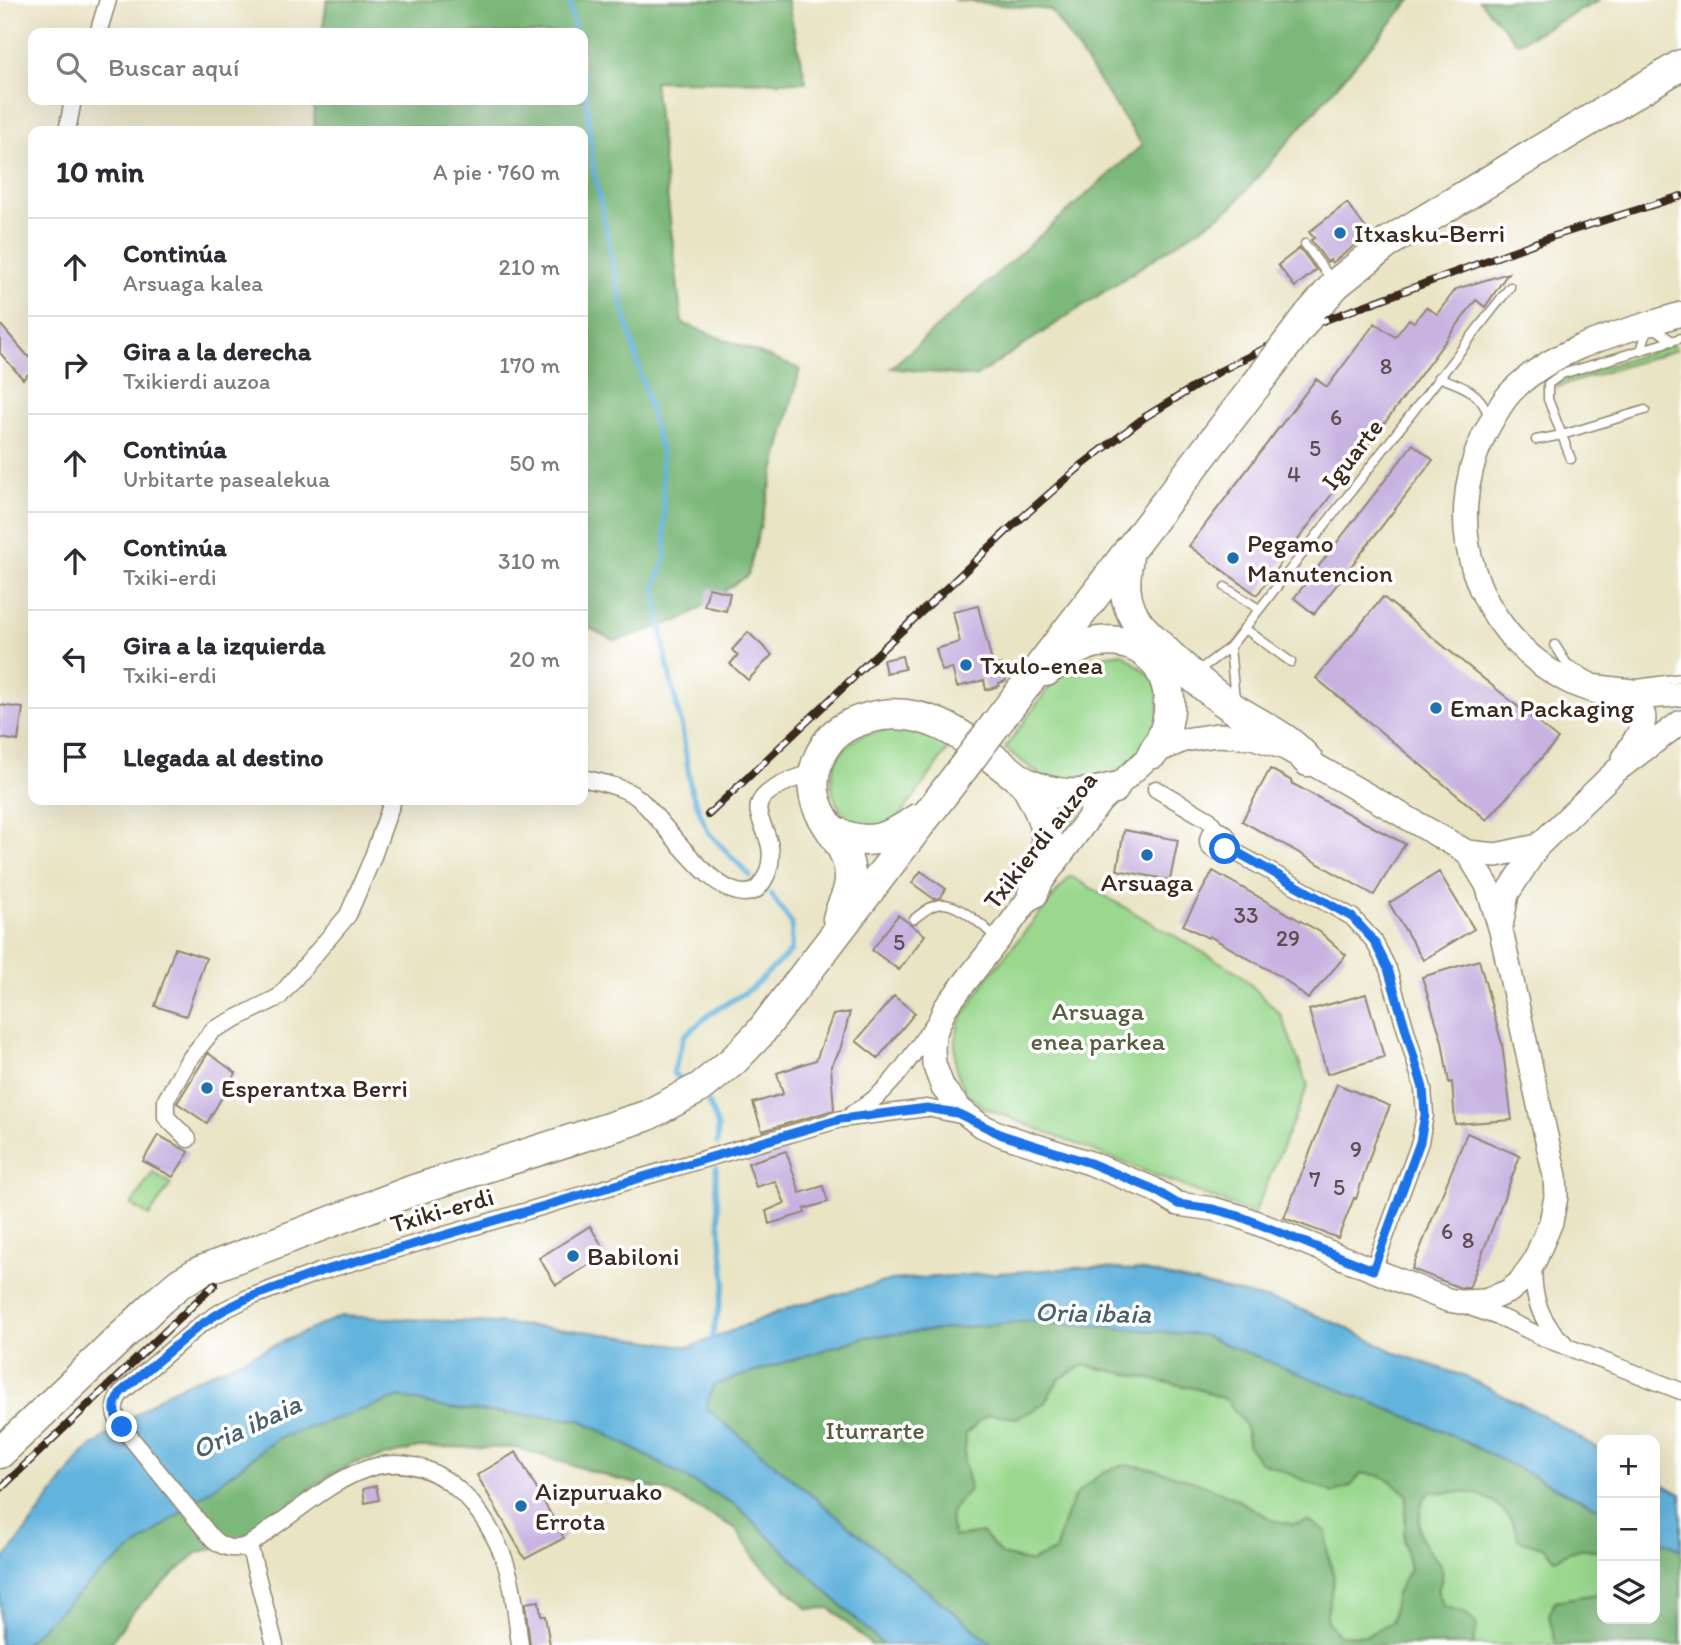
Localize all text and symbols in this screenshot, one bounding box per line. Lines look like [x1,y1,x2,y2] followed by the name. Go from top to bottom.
[28,28,588,105] search box
[52,48,90,86] icon: search
[108,51,239,83] text: Buscar aquí
[56,153,144,190] text: 10 min
[433,158,560,186] text: A pie · 760 m
[1354,217,1505,249] place label: Itxasku-Berri
[1332,225,1348,241] marker: Itxasku-Berri
[123,237,227,269] text: Continúa
[56,248,94,286] icon: ahead
[499,253,560,281] text: 210 m
[123,269,263,297] text: Arsuaga kalea
[123,335,311,367] text: Gira a la derecha
[56,346,94,384] icon: right
[499,351,560,379] text: 170 m
[1380,352,1392,380] house number: 8
[123,367,270,395] text: Txikierdi auzoa
[1330,403,1342,431] house number: 6
[1314,412,1390,496] street label: Iguarte
[123,433,227,465] text: Continúa
[1309,434,1321,462] house number: 5
[56,444,94,482] icon: ahead
[509,449,560,477] text: 50 m
[1287,460,1301,488] house number: 4
[123,465,330,493] text: Urbitarte pasealekua
[1247,527,1393,589] place label: Pegamo Manutencion
[123,531,227,563] text: Continúa
[56,542,94,580] icon: ahead
[498,547,560,575] text: 310 m
[1225,550,1241,566] marker: Pegamo Manutencion
[123,563,217,591] text: Txiki-erdi
[123,629,326,661] text: Gira a la izquierda
[56,640,94,678] icon: left
[509,645,560,673] text: 20 m
[980,649,1103,681] place label: Txulo-enea
[958,657,974,673] marker: Txulo-enea
[123,661,217,689] text: Txiki-erdi
[1450,692,1635,724] place label: Eman Packaging
[1428,700,1444,716] marker: Eman Packaging
[56,738,94,776] icon: arrive
[123,741,324,773] text: Llegada al destino
[976,764,1104,915] street label: Txikierdi auzoa
[1209,833,1240,864] route start
[1139,847,1155,863] marker: Arsuaga
[1101,866,1194,898] place label: Arsuaga
[1233,901,1259,929] house number: 33
[1276,924,1300,952] house number: 29
[893,928,905,956] house number: 5
[1031,995,1166,1057] park label: Arsuaga enea parkea
[221,1072,408,1104] place label: Esperantxa Berri
[199,1080,215,1096] marker: Esperantxa Berri
[1350,1135,1362,1163] house number: 9
[1309,1165,1321,1193] house number: 7
[1333,1173,1345,1201] house number: 5
[387,1180,497,1240] street label: Txiki-erdi
[1441,1217,1453,1245] house number: 6
[1462,1226,1474,1254] house number: 8
[587,1240,679,1272] place label: Babiloni
[565,1248,581,1264] marker: Babiloni
[1034,1294,1152,1330] water label: Oria ibaia
[186,1386,306,1466] water label: Oria ibaia
[106,1411,137,1442] route end
[825,1414,925,1446] park label: Iturrarte
[1597,1435,1660,1624] map controls
[1597,1435,1660,1498] button: +
[535,1475,662,1537] place label: Aizpuruako Errota
[513,1498,529,1514] marker: Aizpuruako Errota
[1597,1498,1660,1561] button: −
[1597,1561,1660,1624] button: layers

